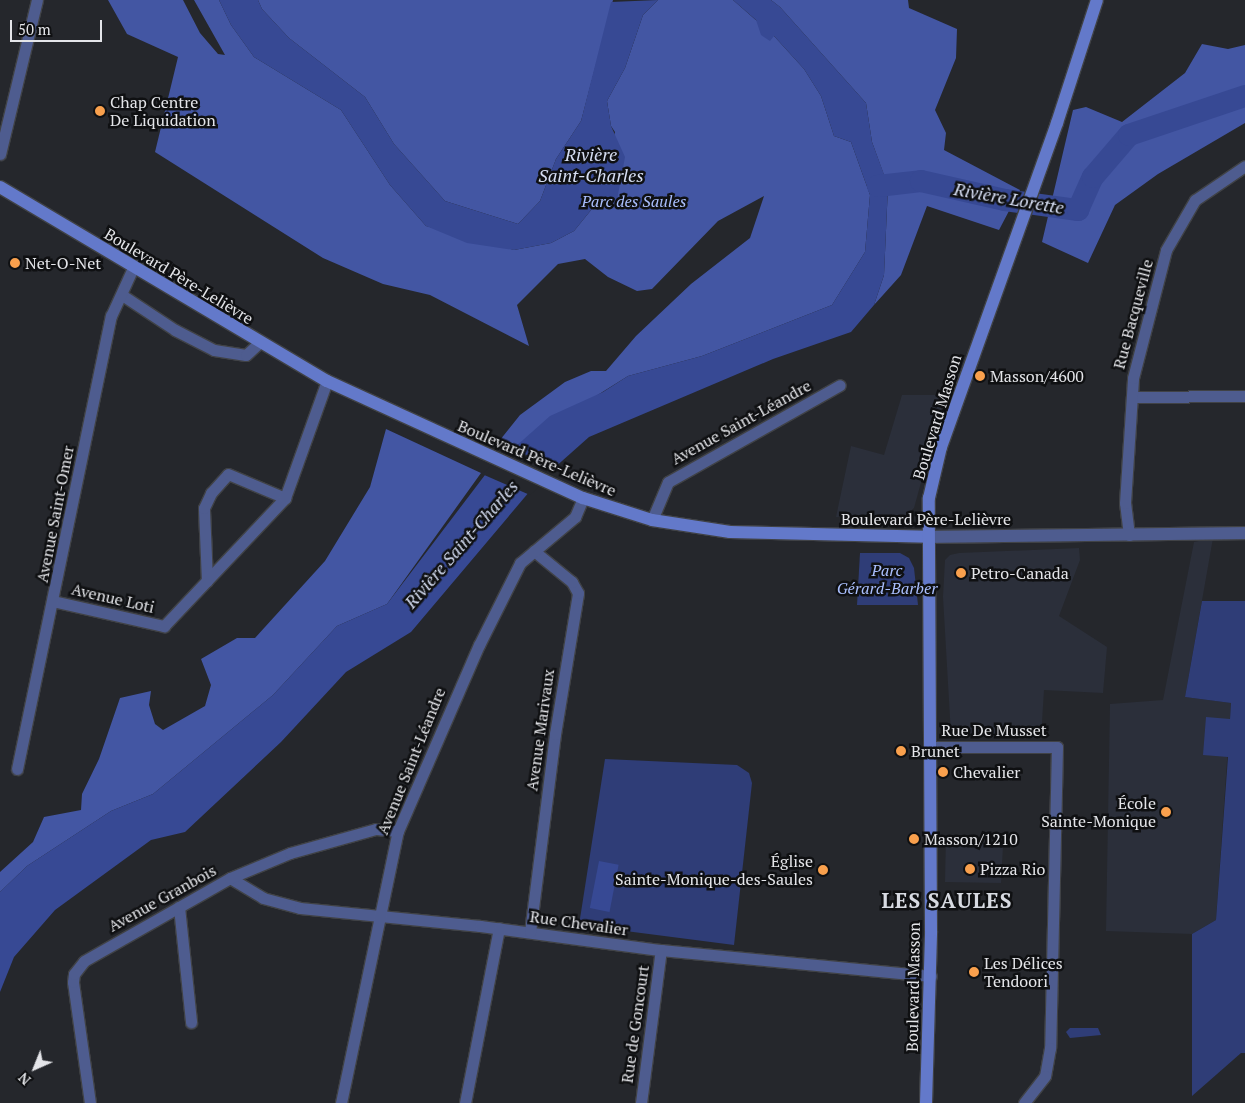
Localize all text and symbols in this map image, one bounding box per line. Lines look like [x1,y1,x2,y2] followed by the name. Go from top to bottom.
[12,10,105,42] scale bar
[18,19,51,39] text: 50 m
[110,92,216,130] place label: Chap Centre De Liquidation
[94,105,106,117] marker: Chap Centre De Liquidation
[538,144,644,186] water label: Rivière Saint-Charles
[952,178,1066,218] water label: Rivière Lorette
[581,191,687,211] park label: Parc des Saules
[101,224,257,328] street label: Boulevard Père-Lelièvre
[25,253,101,273] place label: Net-O-Net
[9,257,21,269] marker: Net-O-Net
[1109,257,1157,371] street label: Rue Bacqueville
[909,352,965,482] street label: Boulevard Masson
[990,366,1084,386] place label: Masson/4600
[974,370,986,382] marker: Masson/4600
[668,376,814,468] street label: Avenue Saint-Léandre
[455,416,619,500] street label: Boulevard Père-Lelièvre
[32,444,78,584] street label: Avenue Saint-Omer
[400,476,522,612] water label: Rivière Saint-Charles
[841,509,1011,529] street label: Boulevard Père-Lelièvre
[837,560,937,598] park label: Parc Gérard-Barber
[971,563,1069,583] place label: Petro-Canada
[955,567,967,579] marker: Petro-Canada
[70,579,156,617] street label: Avenue Loti
[522,668,558,792] street label: Avenue Marivaux
[373,685,449,837] street label: Avenue Saint-Léandre
[941,720,1047,740] street label: Rue De Musset
[911,741,960,761] place label: Brunet
[895,745,907,757] marker: Brunet
[953,762,1020,782] place label: Chevalier
[937,766,949,778] marker: Chevalier
[1041,793,1156,831] place label: École Sainte-Monique
[1160,806,1172,818] marker: École Sainte-Monique
[924,829,1018,849] place label: Masson/1210
[908,833,920,845] marker: Masson/1210
[615,851,813,889] place label: Église Sainte-Monique-des-Saules
[980,859,1045,879] place label: Pizza Rio
[105,860,219,936] street label: Avenue Granbois
[964,863,976,875] marker: Pizza Rio
[817,864,829,876] marker: Église Sainte-Monique-des-Saules
[880,887,1014,913] district label: LES SAULES
[529,907,629,939] street label: Rue Chevalier
[902,922,924,1052] street label: Boulevard Masson
[984,953,1063,991] place label: Les Délices Tendoori
[617,964,653,1084] street label: Rue de Goncourt
[968,966,980,978] marker: Les Délices Tendoori
[10,1043,60,1093] north arrow
[14,1069,35,1090] text: N

